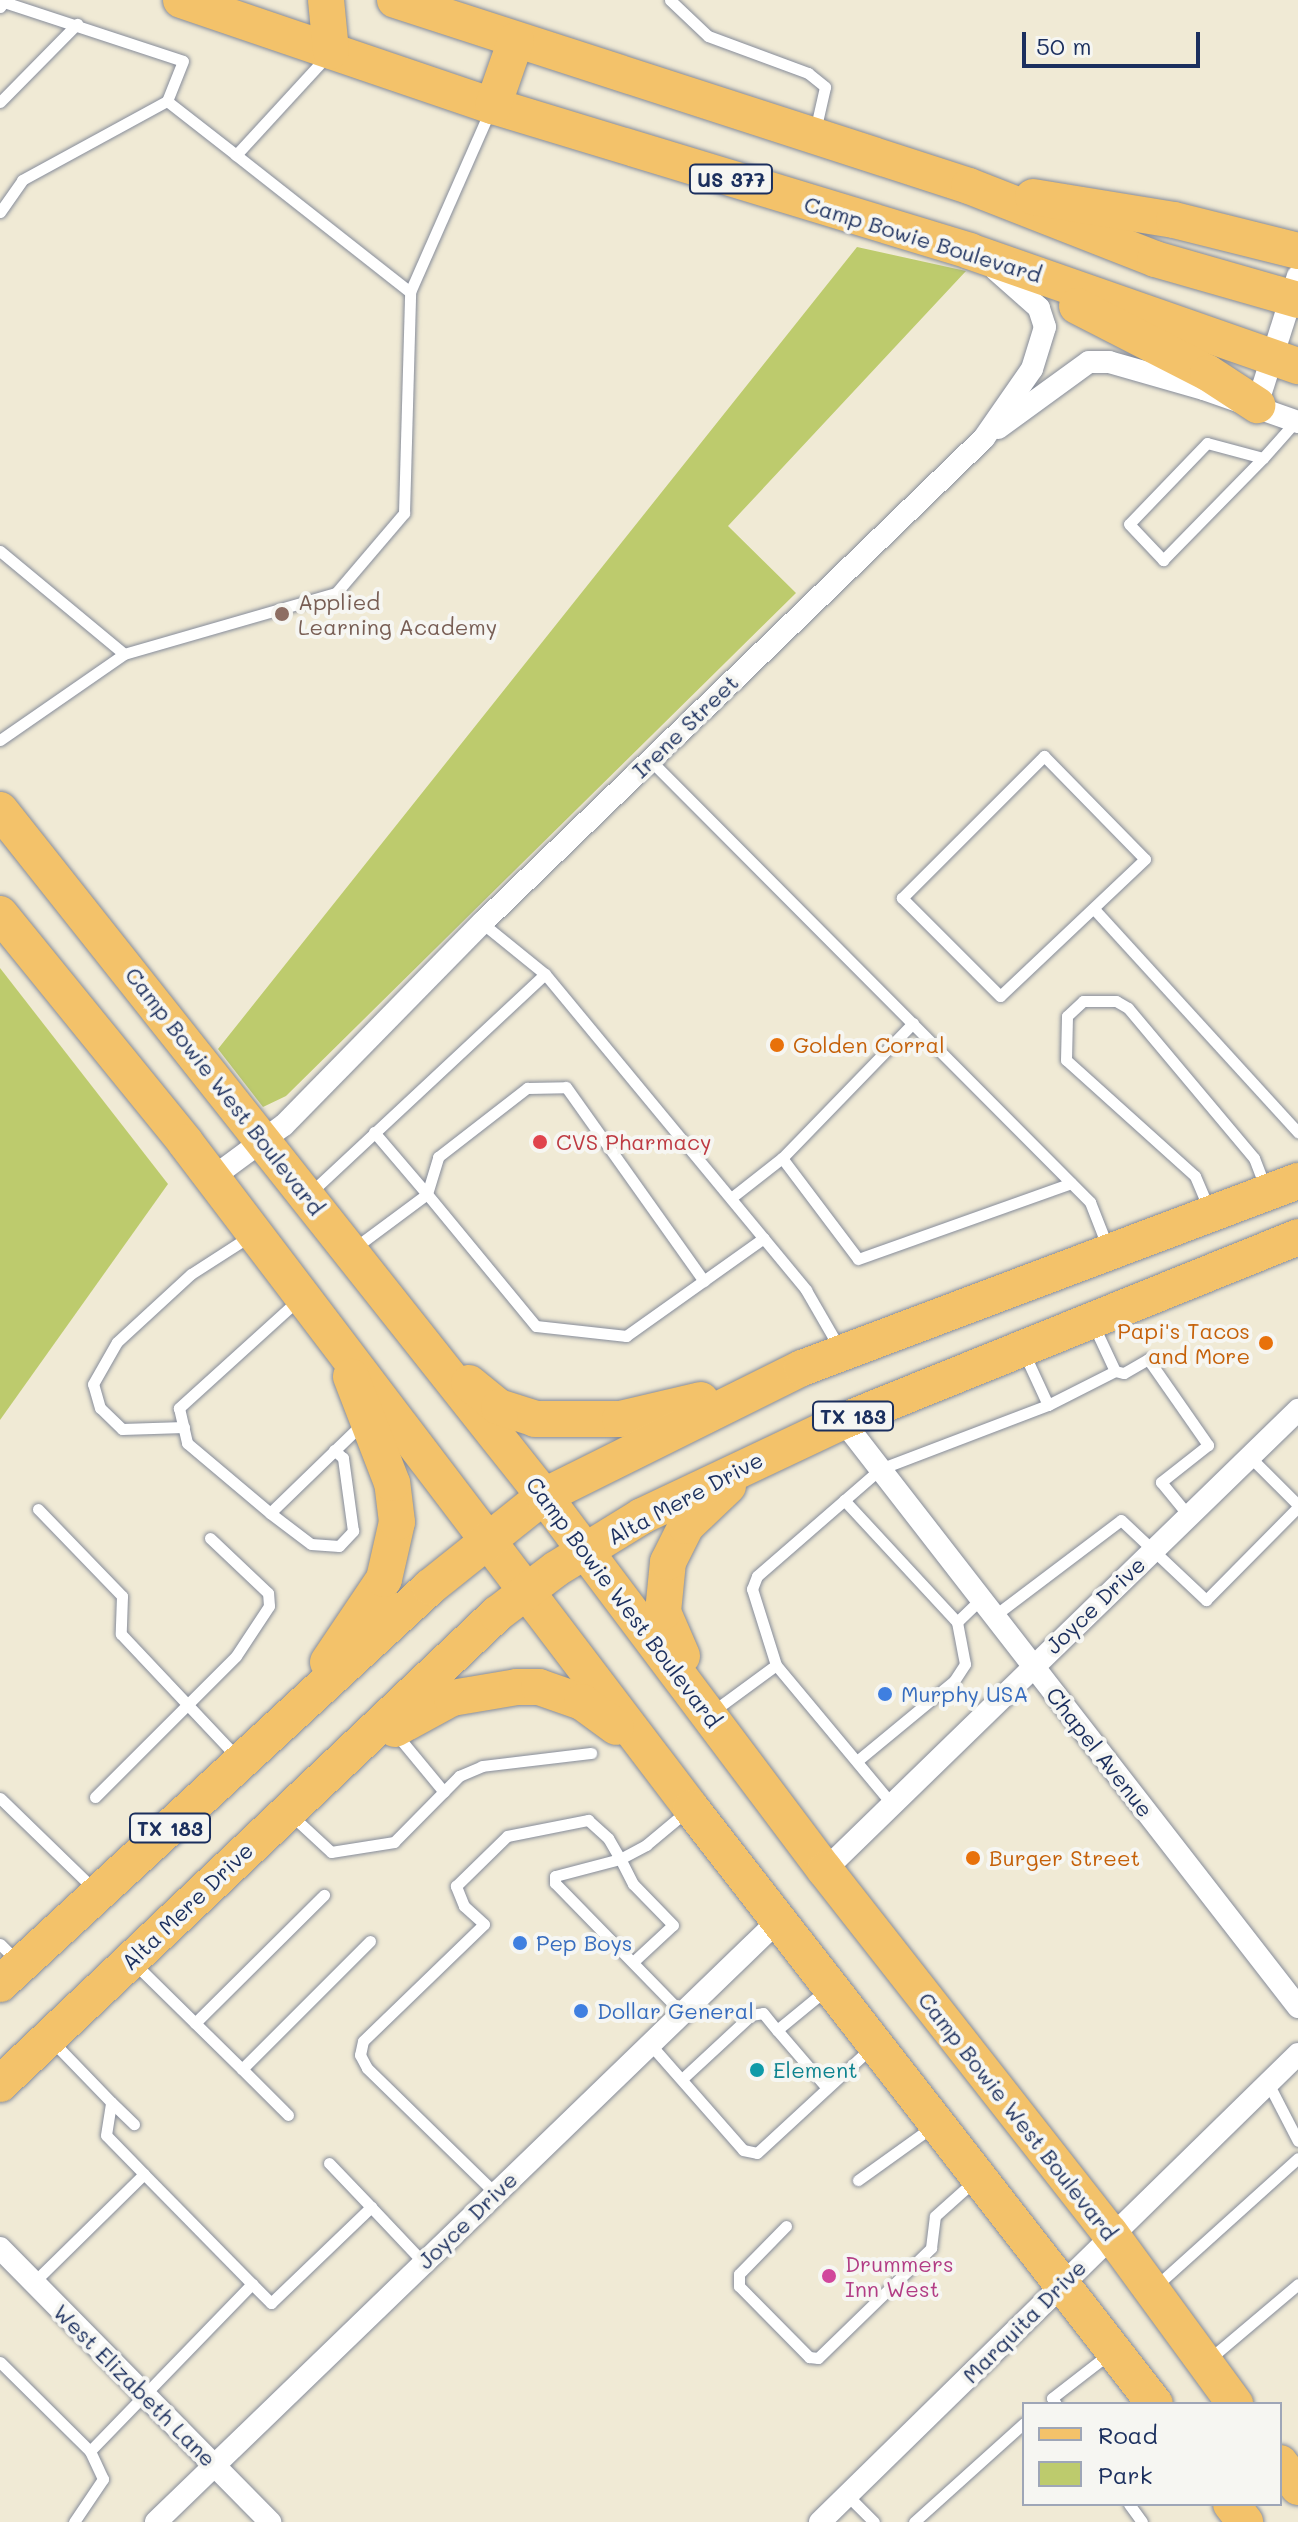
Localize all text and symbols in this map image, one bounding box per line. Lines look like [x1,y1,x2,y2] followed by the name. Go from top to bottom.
[1026,16,1204,66] scale bar
[1036,30,1092,61] text: 50 m
[687,163,775,195] road number: US 377
[801,190,1045,288] street label: Camp Bowie Boulevard
[298,588,497,640] place label: Applied Learning Academy
[273,605,291,623] marker: Applied Learning Academy
[626,669,744,783] street label: Irene Street
[120,962,330,1220] street label: Camp Bowie West Boulevard
[793,1032,945,1058] place label: Golden Corral
[768,1036,786,1054] marker: Golden Corral
[556,1129,712,1155] place label: CVS Pharmacy
[531,1133,549,1151] marker: CVS Pharmacy
[1117,1317,1250,1368] place label: Papi's Tacos and More
[1257,1334,1275,1352] marker: Papi's Tacos and More
[811,1400,895,1432] road number: TX 183
[603,1446,767,1550] street label: Alta Mere Drive
[521,1471,727,1733] street label: Camp Bowie West Boulevard
[1040,1551,1150,1659] street label: Joyce Drive
[901,1681,1028,1707] place label: Murphy USA
[1041,1682,1159,1822] street label: Chapel Avenue
[876,1685,894,1703] marker: Murphy USA
[128,1812,212,1844] road number: TX 183
[116,1837,258,1975] street label: Alta Mere Drive
[989,1845,1140,1871] place label: Burger Street
[964,1849,982,1867] marker: Burger Street
[536,1930,633,1956] place label: Pep Boys
[511,1934,529,1952] marker: Pep Boys
[913,1987,1123,2245] street label: Camp Bowie West Boulevard
[597,1998,754,2024] place label: Dollar General
[572,2002,590,2020] marker: Dollar General
[773,2057,858,2083] place label: Element
[748,2061,766,2079] marker: Element
[412,2166,522,2274] street label: Joyce Drive
[845,2250,954,2302] place label: Drummers Inn West
[957,2254,1091,2388] street label: Marquita Drive
[820,2267,838,2285] marker: Drummers Inn West
[48,2298,222,2472] street label: West Elizabeth Lane
[1022,2402,1282,2506] legend
[1098,2419,1158,2450] text: Road
[1098,2459,1152,2490] text: Park

